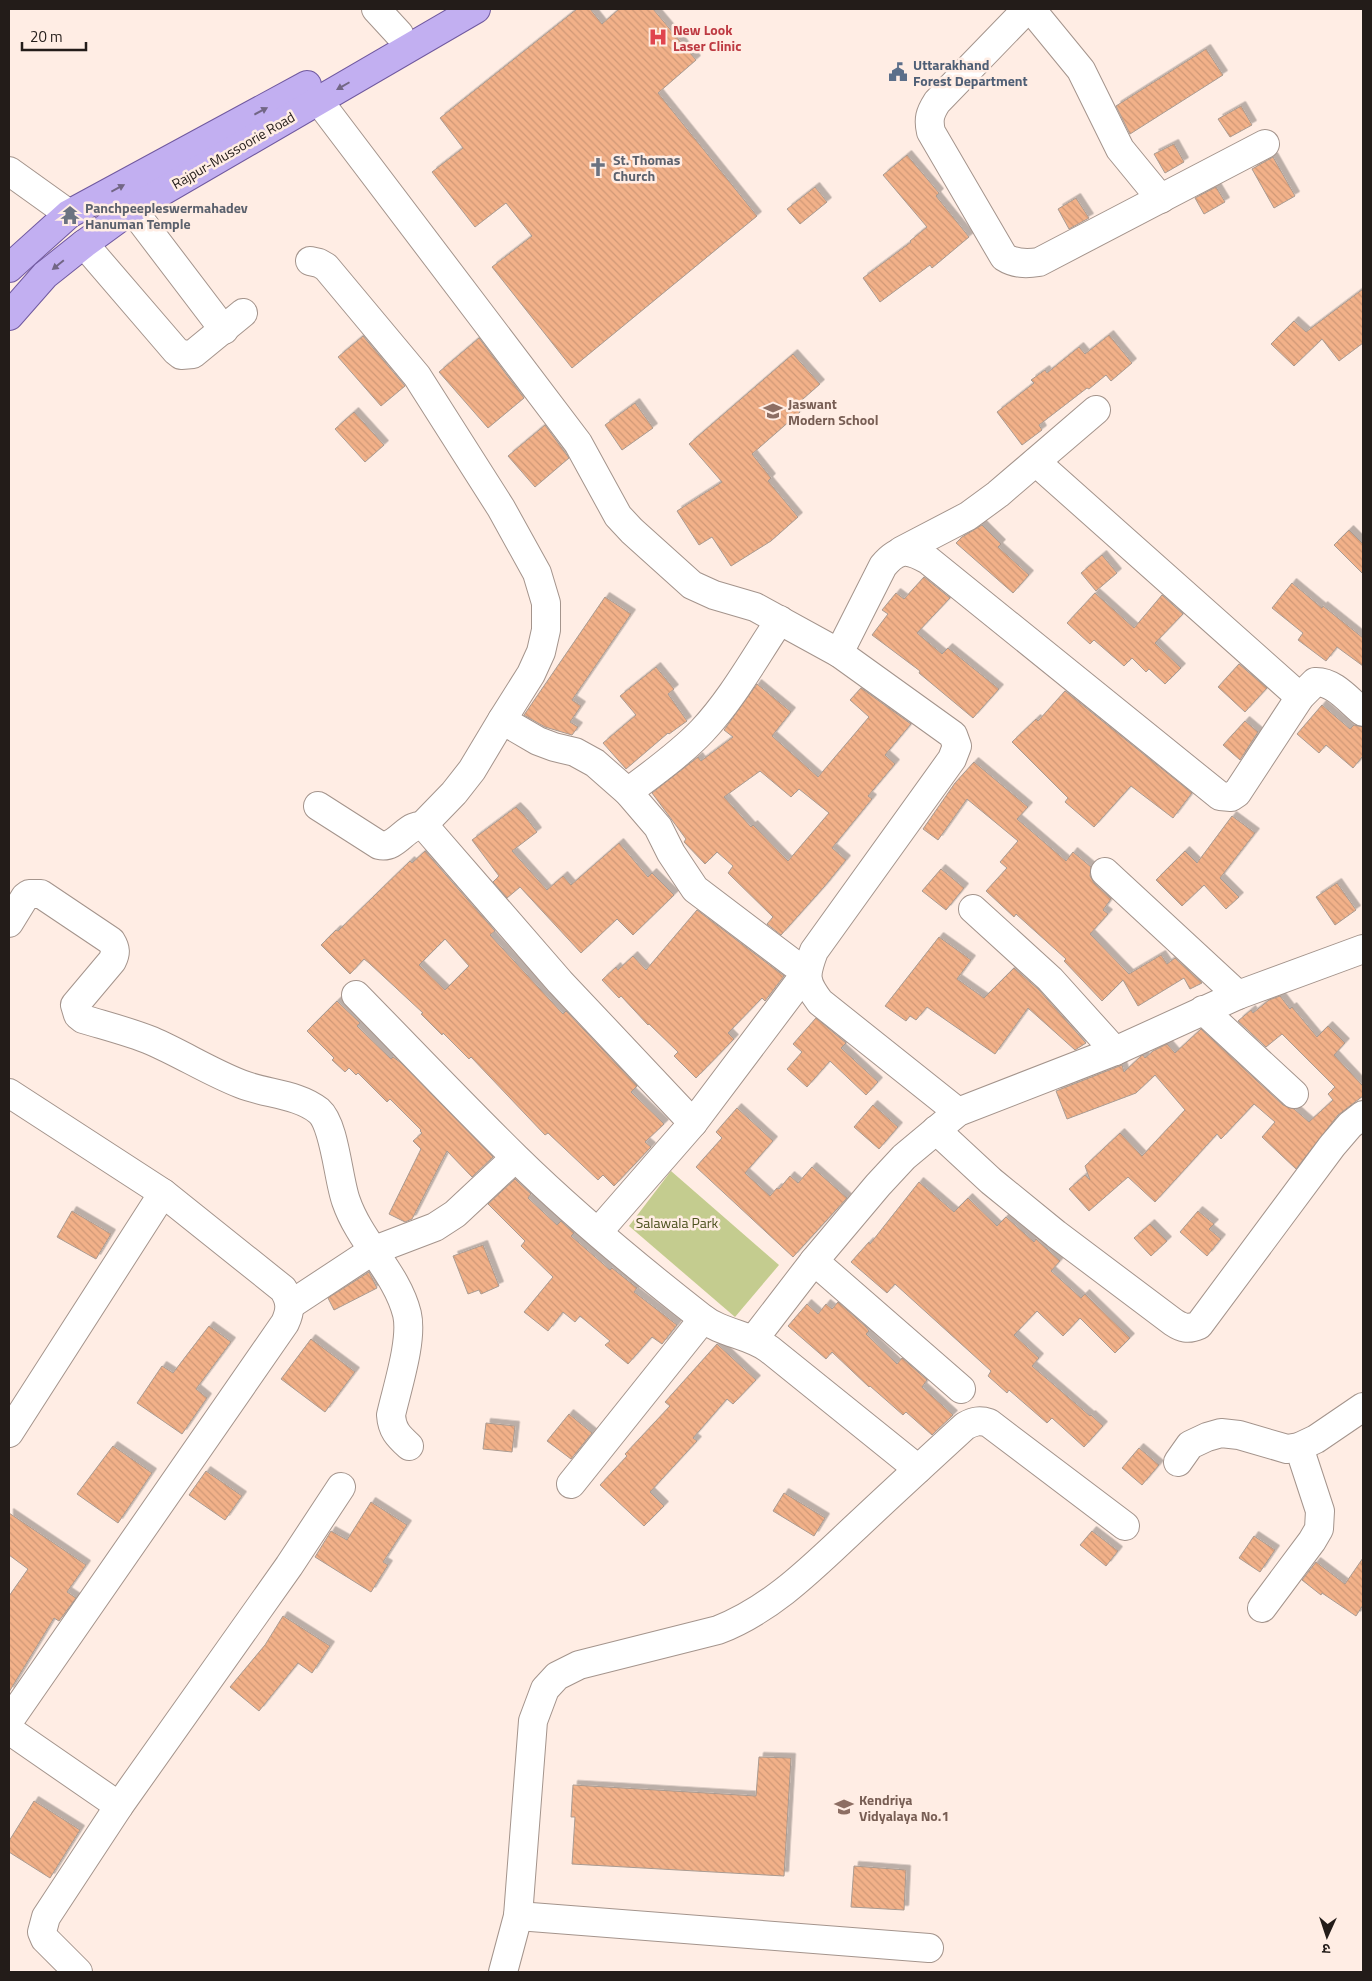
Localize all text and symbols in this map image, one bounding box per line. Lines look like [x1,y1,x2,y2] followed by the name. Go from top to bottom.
[673,19,741,56] place label: New Look Laser Clinic
[22,20,86,52] scale bar
[30,25,63,48] text: 20 m
[647,26,669,48] hospital icon: New Look Laser Clinic
[913,54,1028,91] place label: Uttarakhand Forest Department
[887,61,909,83] public building icon: Uttarakhand Forest Department
[336,81,350,90] one-way arrow
[167,106,299,194] street label: Rajpur-Mussoorie Road
[254,106,267,115] one-way arrow
[613,149,681,186] place label: St. Thomas Church
[587,156,609,178] church icon: St. Thomas Church
[110,184,125,192] one-way arrow
[85,197,248,234] place label: Panchpeepleswermahadev Hanuman Temple
[59,204,81,226] temple icon: Panchpeepleswermahadev Hanuman Temple
[52,260,65,271] one-way arrow
[788,393,879,430] place label: Jaswant Modern School
[762,400,784,422] school or university icon: Jaswant Modern School
[636,1212,719,1233] park label: Salawala Park
[859,1789,949,1826] place label: Kendriya Vidyalaya No.1
[833,1796,855,1818] school or university icon: Kendriya Vidyalaya No.1
[1302,1911,1352,1961] north arrow
[1321,1939,1331,1960] text: उ

